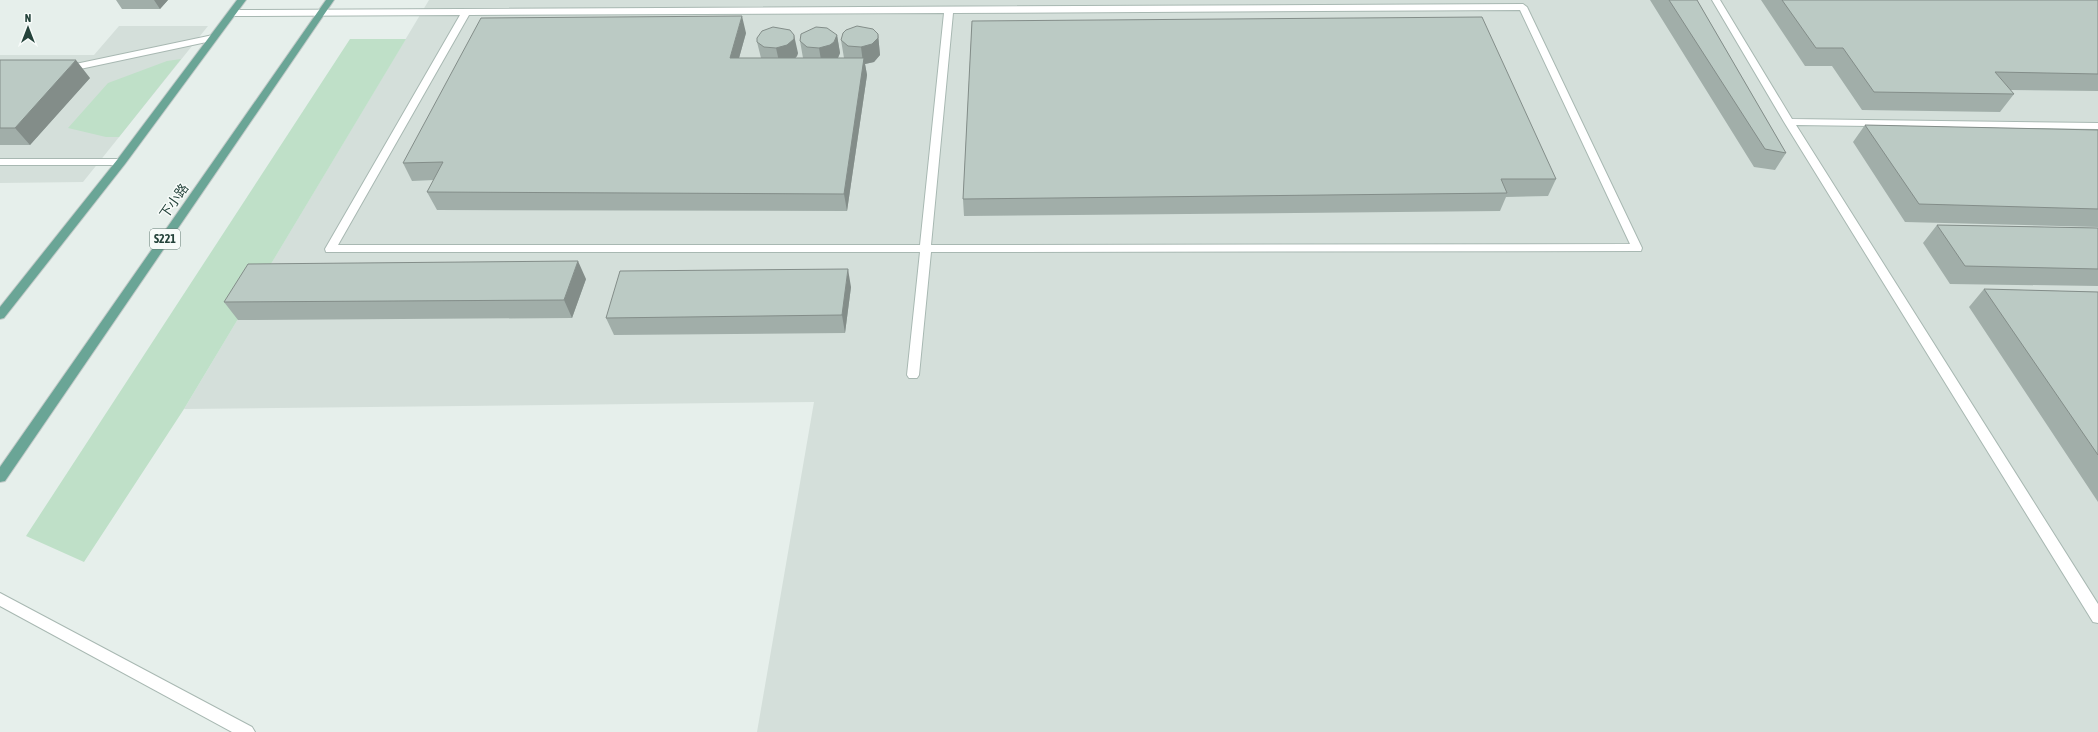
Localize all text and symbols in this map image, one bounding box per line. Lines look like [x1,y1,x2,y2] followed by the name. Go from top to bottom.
[8,8,48,48] north arrow
[25,12,31,24] text: N
[157,181,191,221] street label: 下小路
[150,229,180,249] road number: S221

